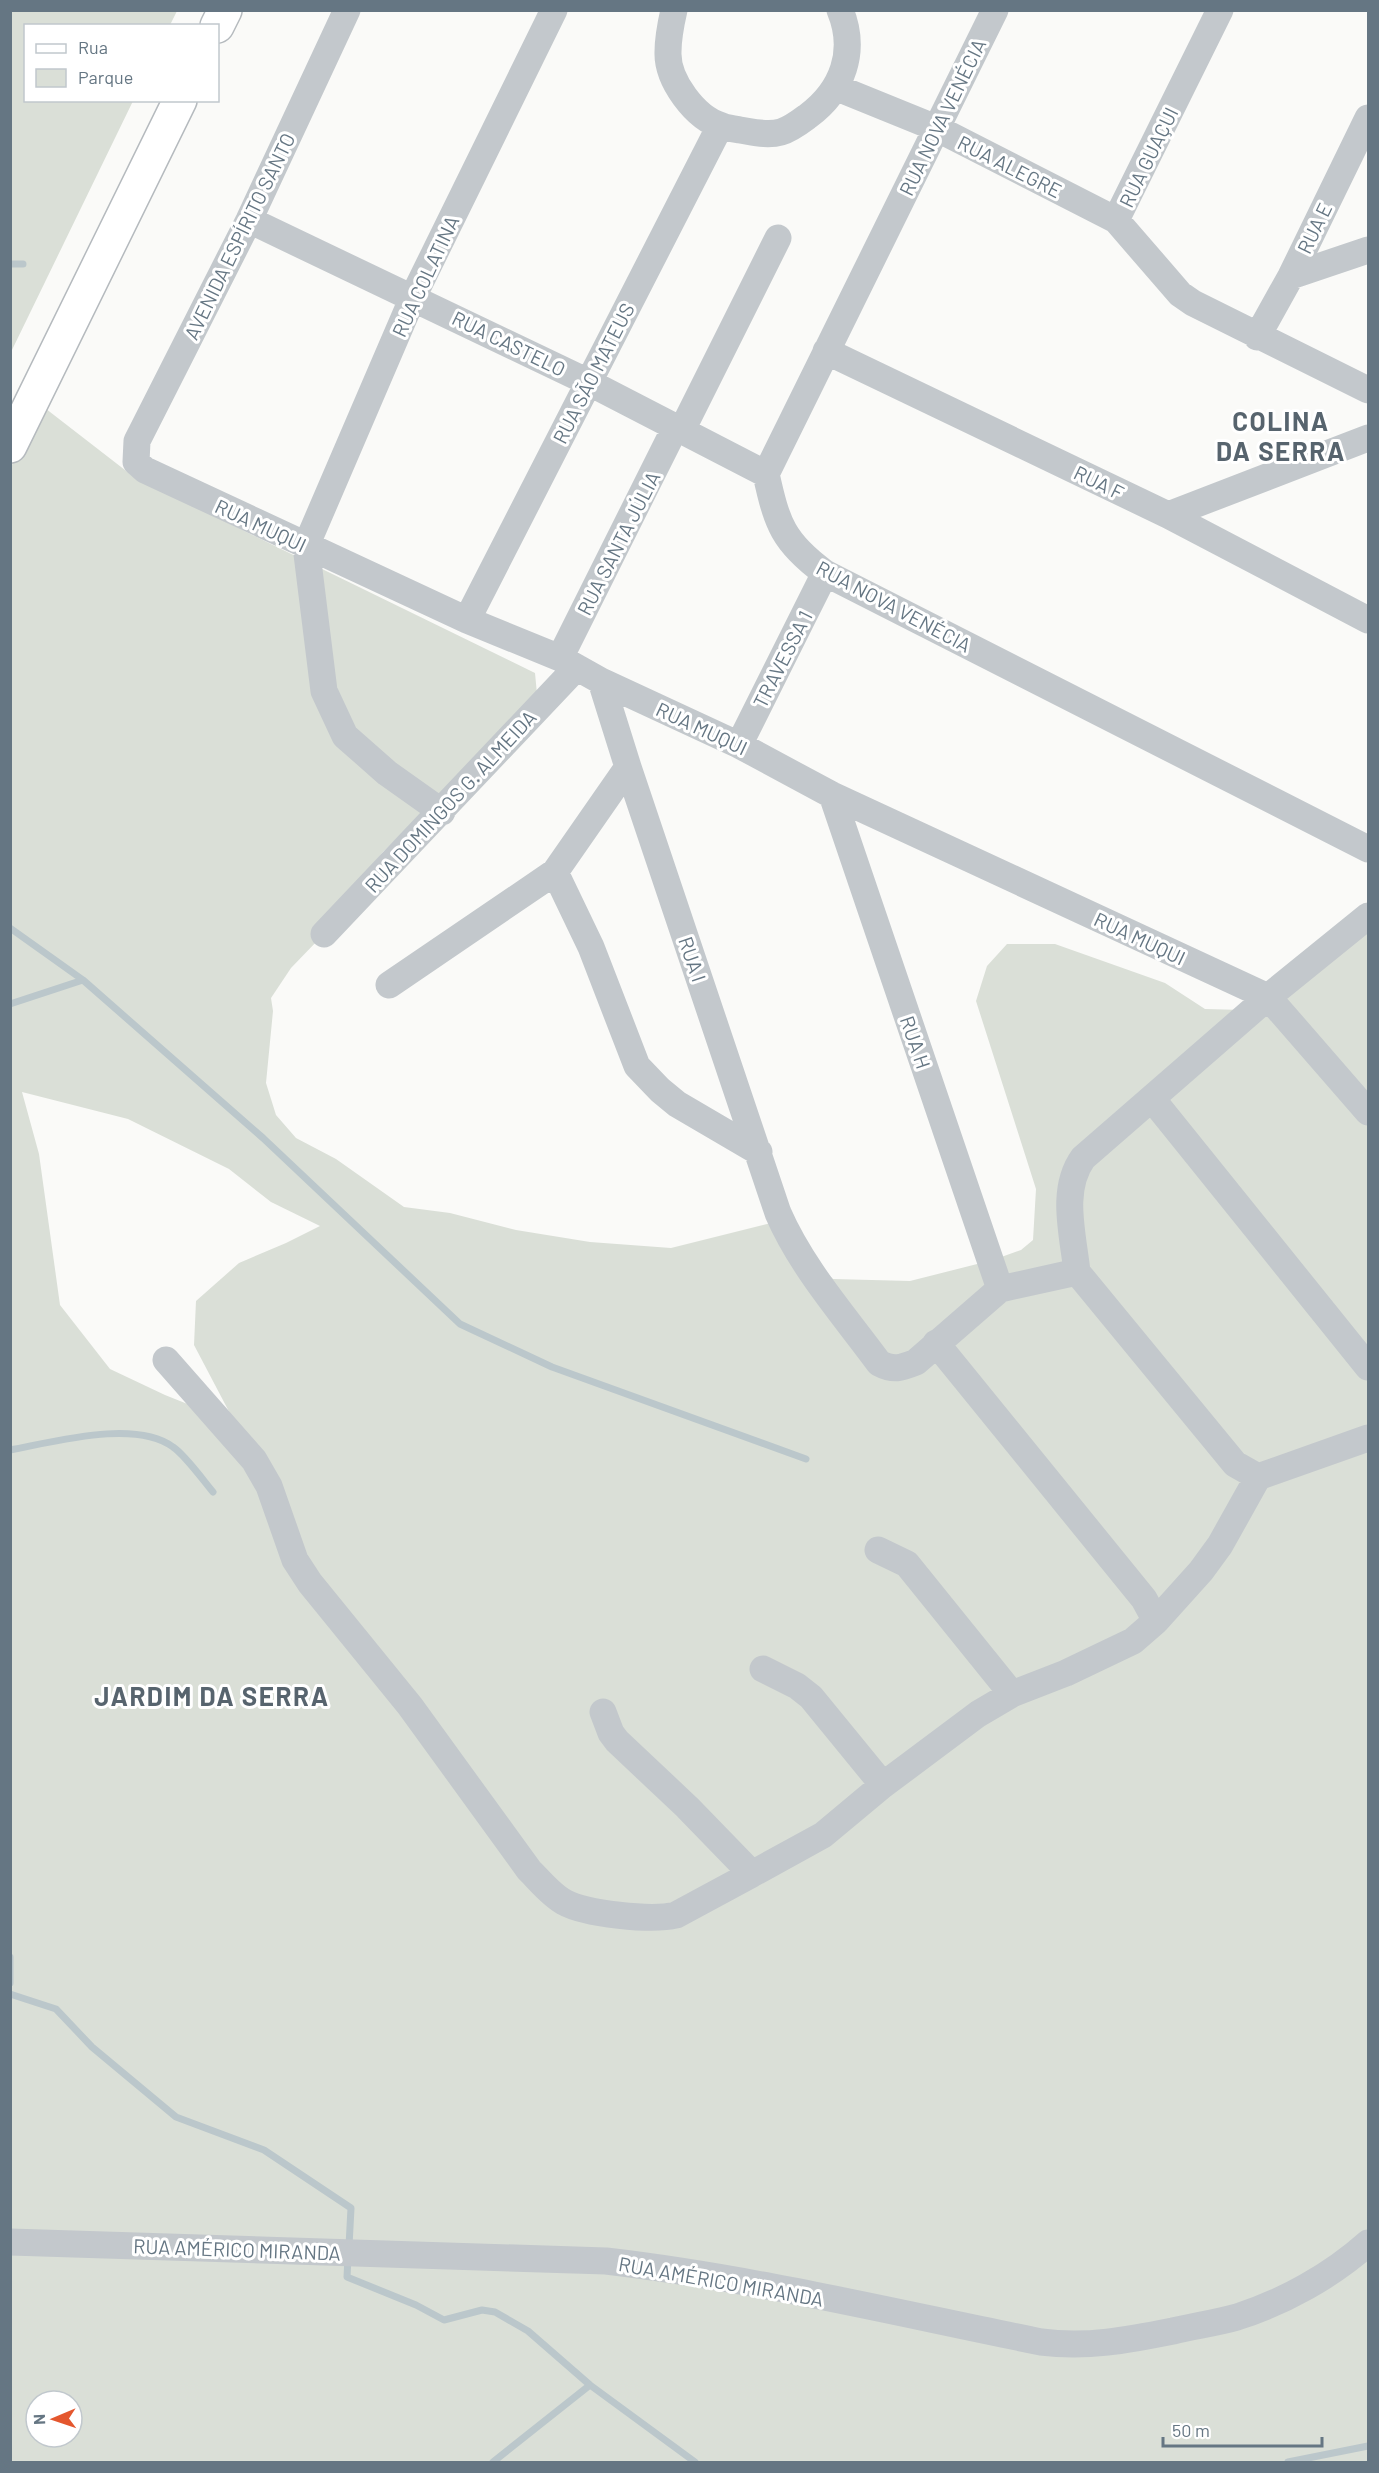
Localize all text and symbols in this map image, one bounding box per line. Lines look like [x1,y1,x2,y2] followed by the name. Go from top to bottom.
[24,24,219,102] legend
[894,35,990,199] street label: RUA NOVA VENÉCIA
[78,36,108,58] text: Rua
[78,66,133,88] text: Parque
[1113,103,1183,211] street label: RUA GUAÇUI
[179,129,299,343] street label: AVENIDA ESPÍRITO SANTO
[954,130,1066,202] street label: RUA ALEGRE
[1292,199,1336,257] street label: RUA E
[386,212,464,340] street label: RUA COLATINA
[547,299,639,447] street label: RUA SÃO MATEUS
[448,305,570,381] street label: RUA CASTELO
[1216,405,1346,466] district label: COLINA DA SERRA
[1070,460,1128,504] street label: RUA F
[571,467,665,619] street label: RUA SANTA JÚLIA
[212,493,310,557] street label: RUA MUQUI
[813,555,975,657] street label: RUA NOVA VENÉCIA
[747,606,817,712] street label: TRAVESSA 1
[653,696,751,760] street label: RUA MUQUI
[359,705,541,897] street label: RUA DOMINGOS G. ALMEIDA
[1091,906,1189,970] street label: RUA MUQUI
[674,933,712,985] street label: RUA I
[896,1012,936,1072] street label: RUA H
[94,1680,330,1711] district label: JARDIM DA SERRA
[133,2233,341,2265] street label: RUA AMÉRICO MIRANDA
[617,2251,825,2311] street label: RUA AMÉRICO MIRANDA
[24,2389,84,2449] north arrow
[1163,2410,1322,2448] scale bar
[29,2414,48,2425] text: N
[1172,2419,1210,2441] text: 50 m

